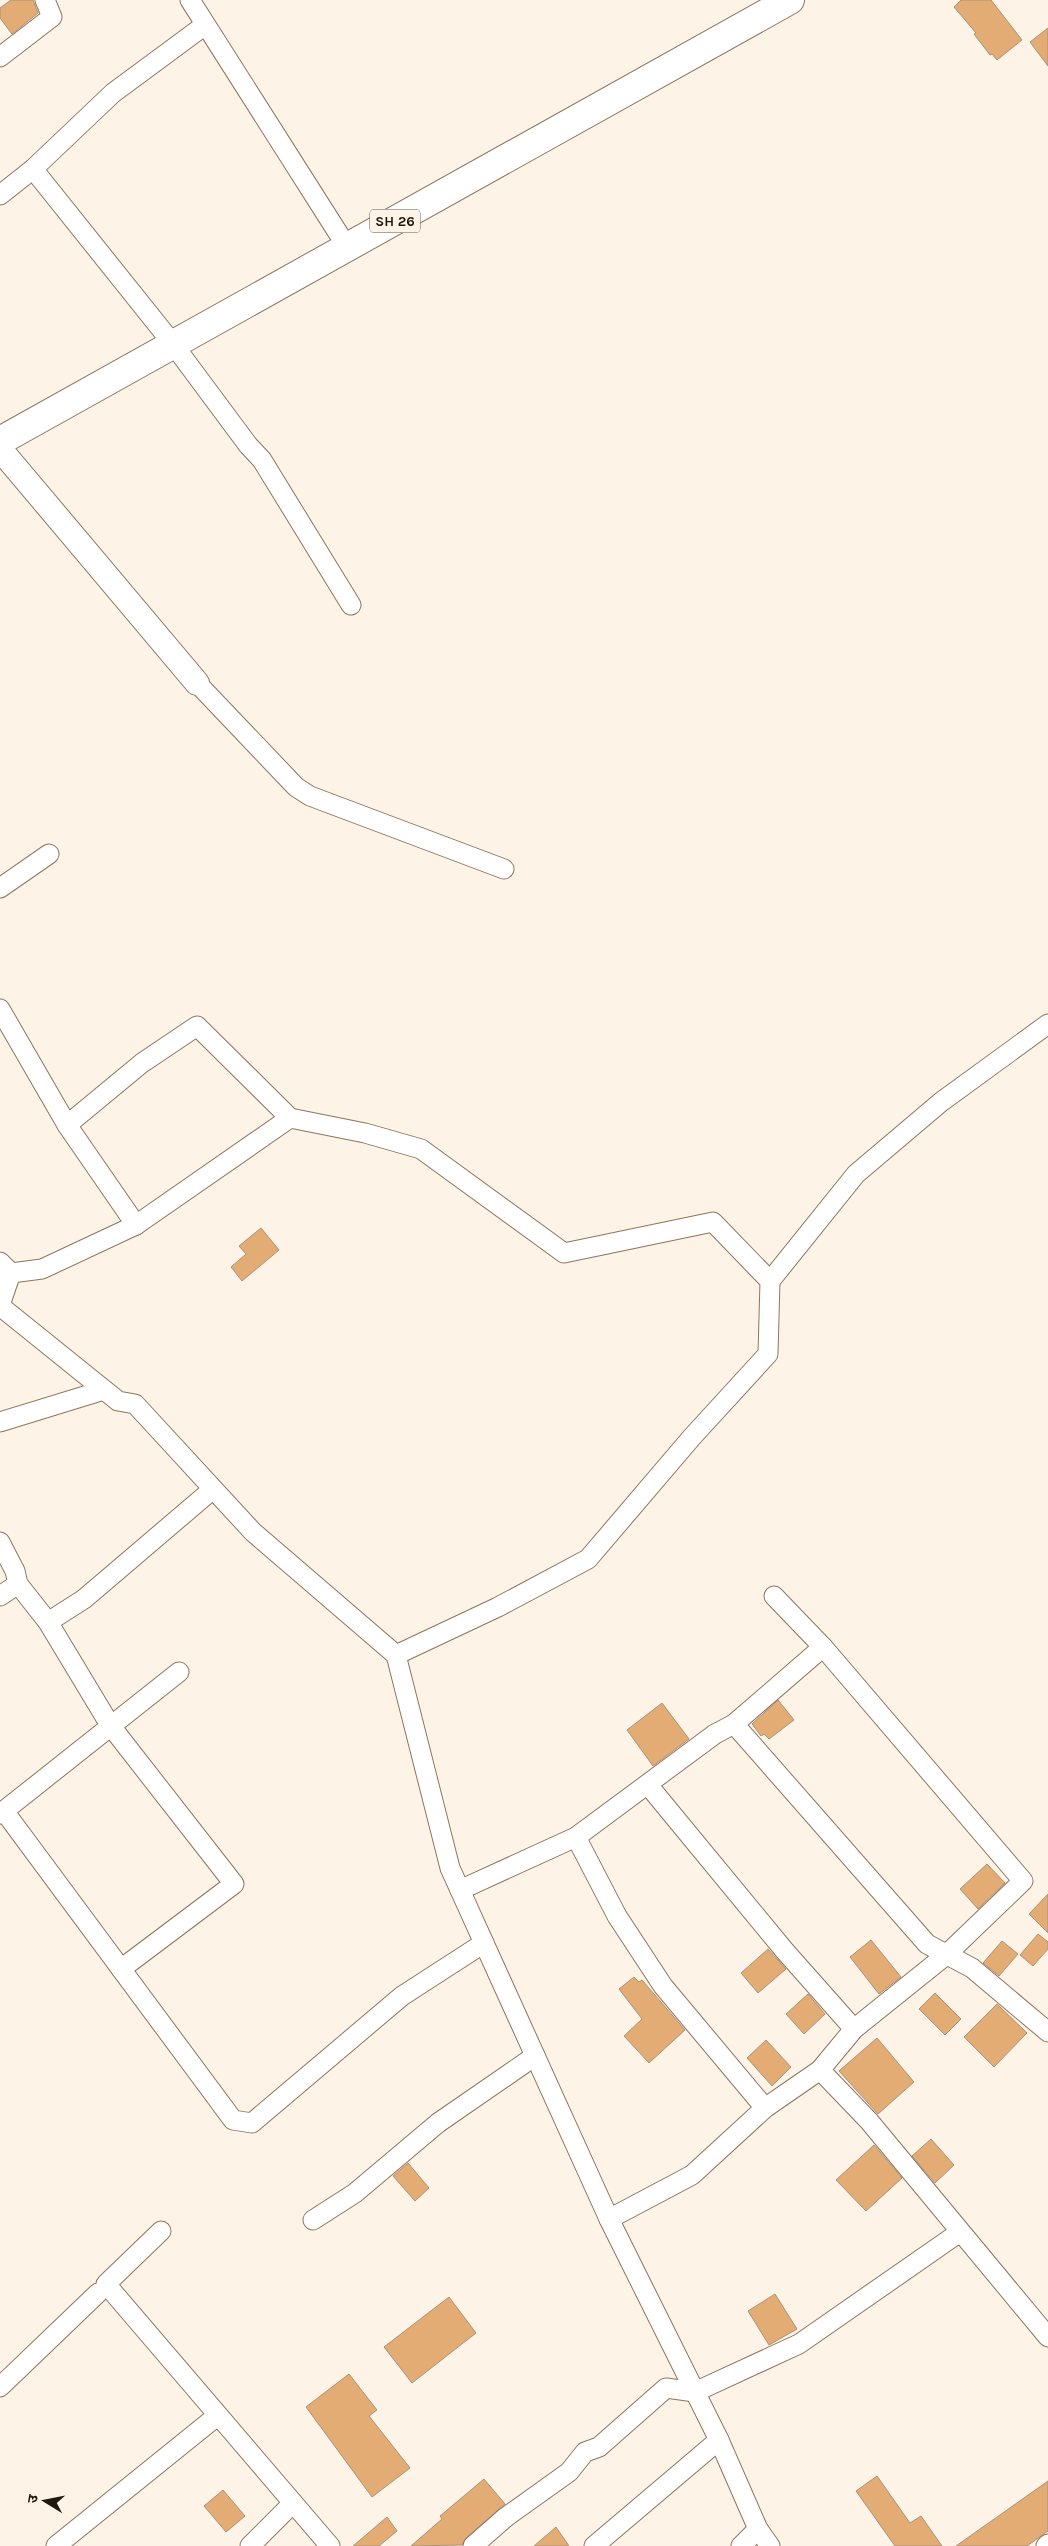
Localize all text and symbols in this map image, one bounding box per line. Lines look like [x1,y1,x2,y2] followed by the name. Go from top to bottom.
[370,210,420,232] road number: SH 26
[20,2476,70,2526] north arrow
[24,2493,42,2504] text: उ

